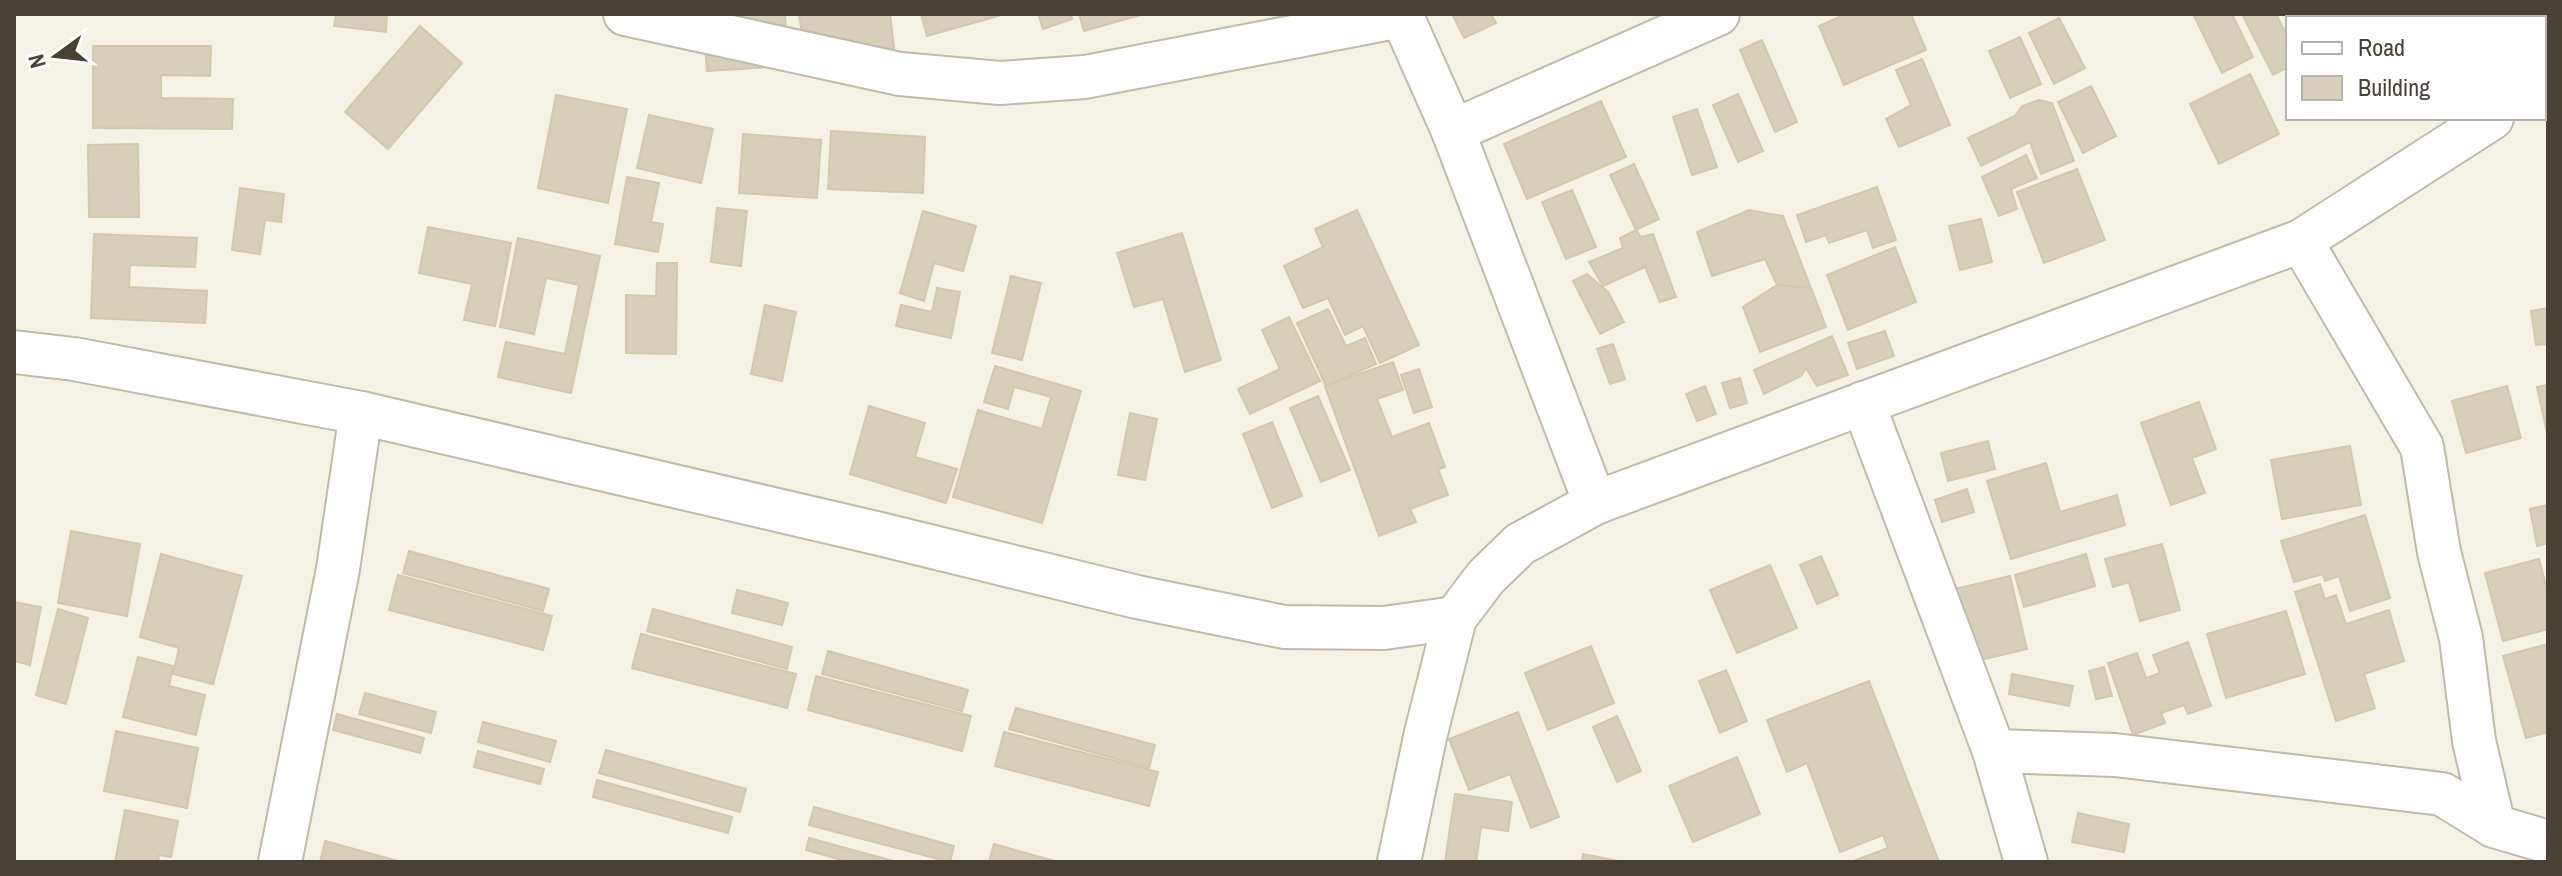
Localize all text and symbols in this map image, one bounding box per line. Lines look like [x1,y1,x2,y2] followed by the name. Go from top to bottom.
[16,16,96,96] north arrow
[2286,16,2546,120] legend
[2358,31,2405,63] text: Road
[21,51,53,71] text: N
[2358,71,2430,103] text: Building

